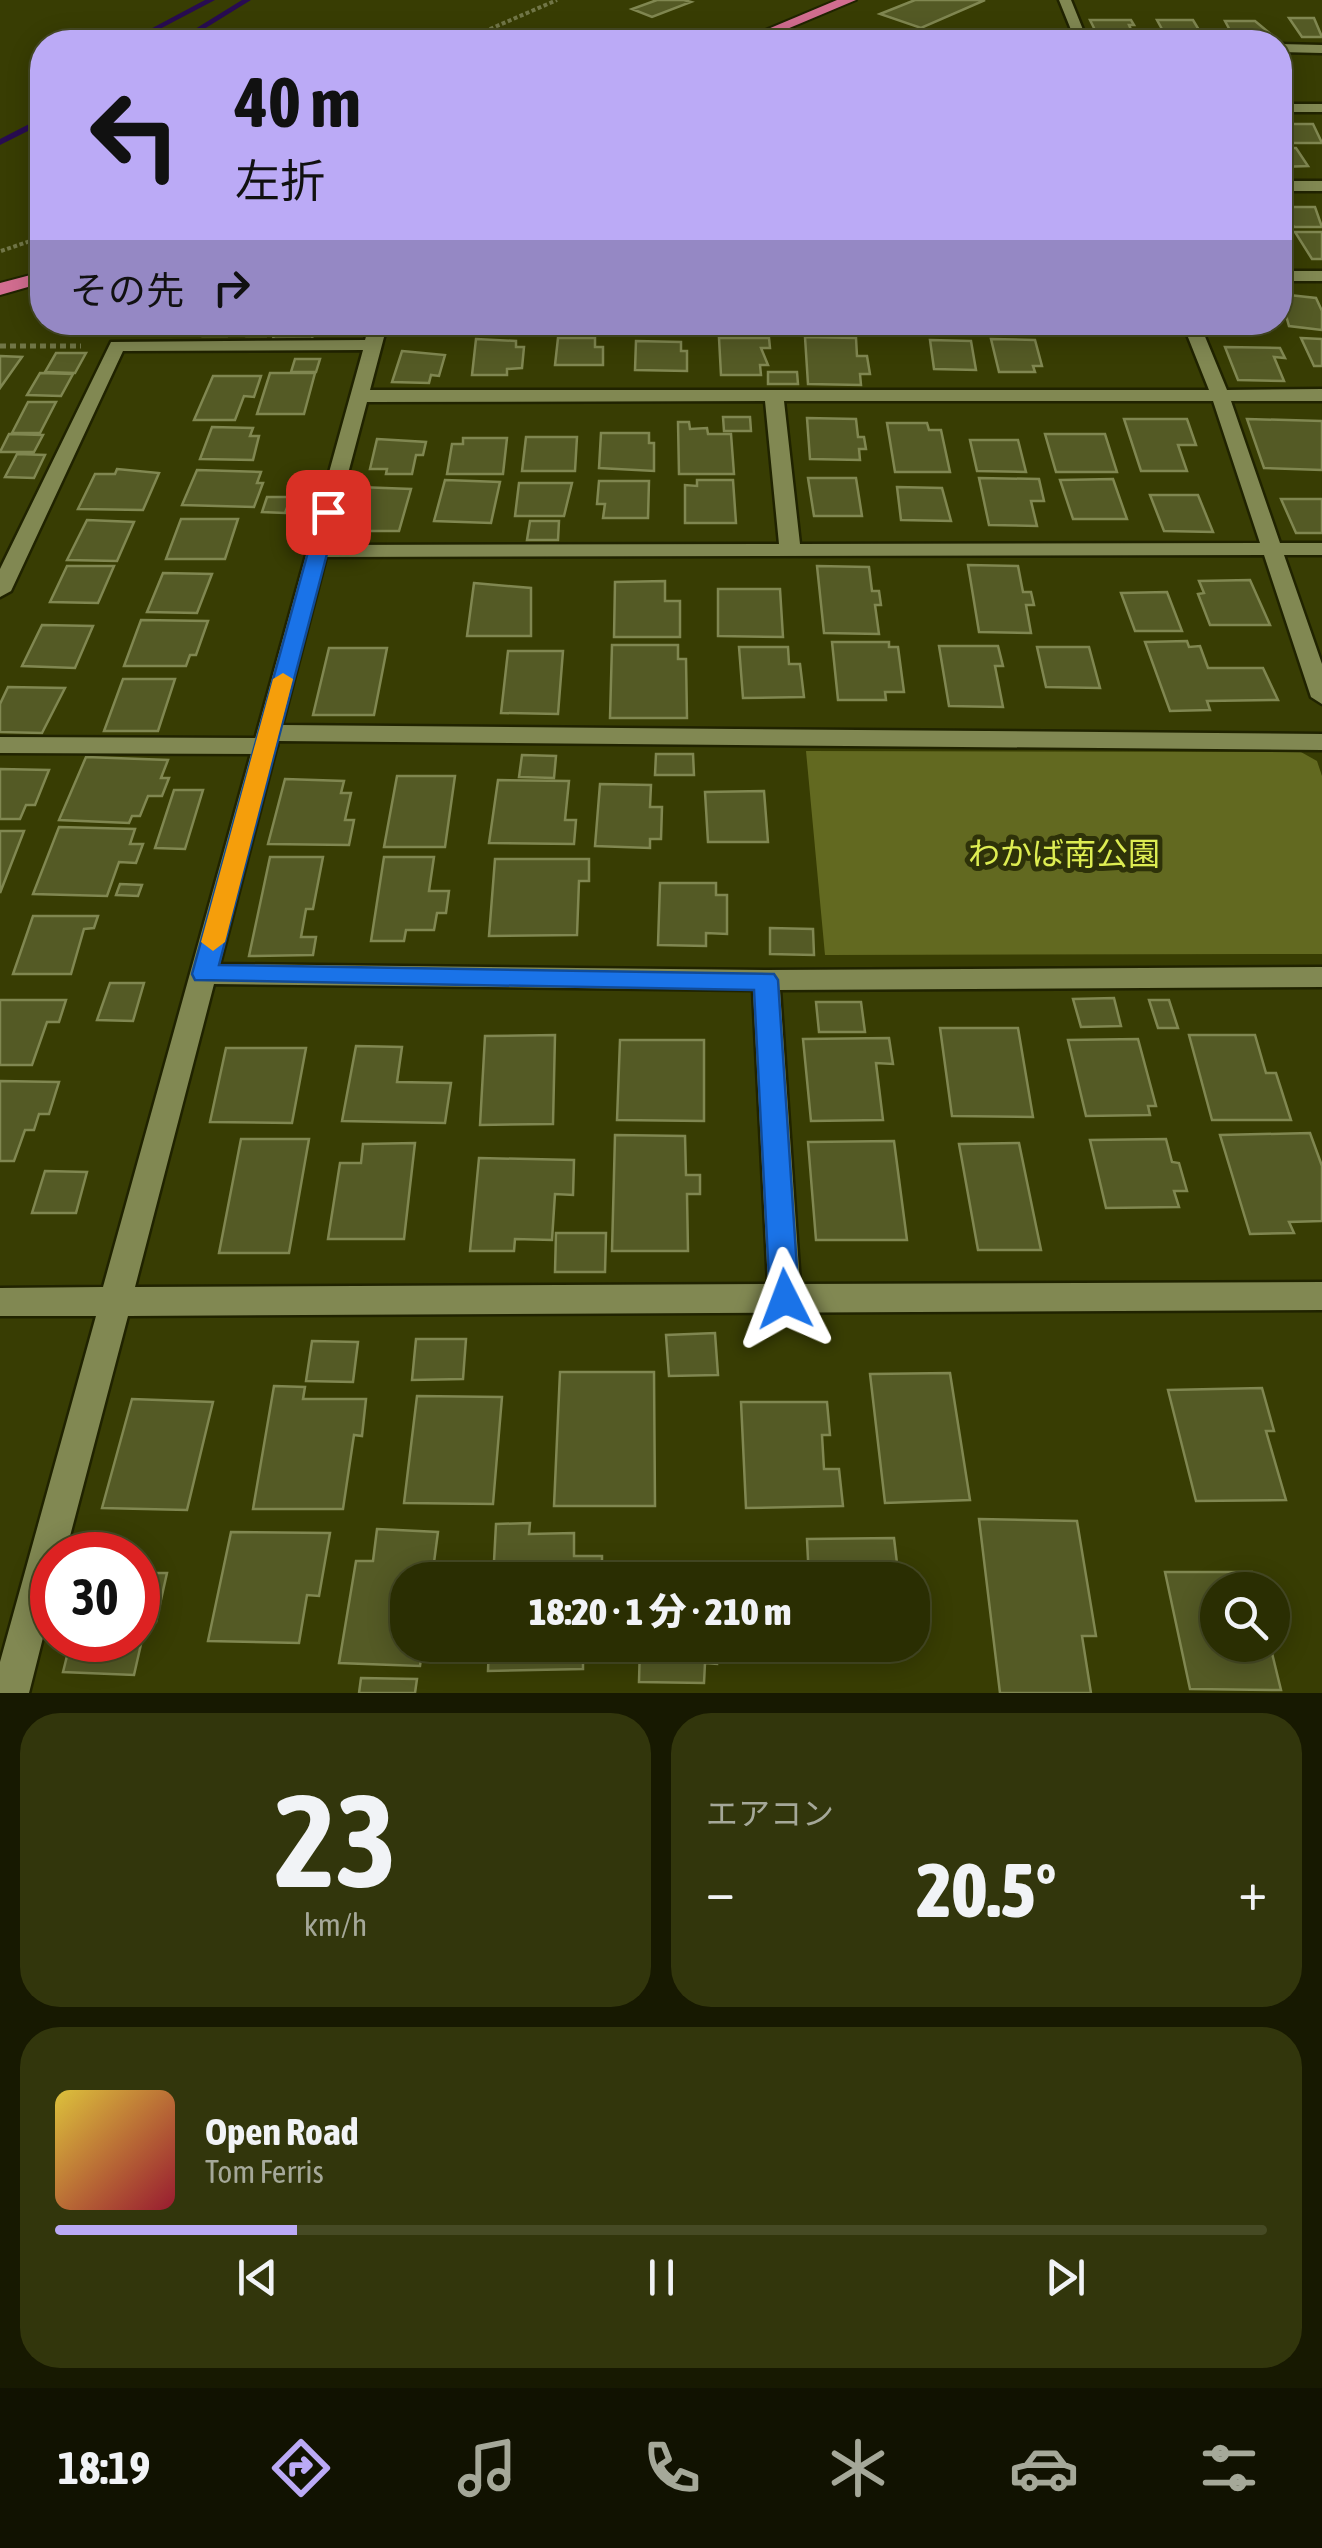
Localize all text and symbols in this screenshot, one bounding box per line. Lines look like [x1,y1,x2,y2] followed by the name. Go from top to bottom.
[235,62,361,142] text: 40 m
[70,70,200,200] icon: left
[235,155,325,207] text: 左折
[204,260,259,315] icon: right
[70,269,184,312] text: その先
[286,470,371,555] pin
[301,485,356,540] icon: arrive
[968,835,1160,872] park label: わかば南公園
[733,1247,837,1351] position arrow
[30,1532,160,1662] speed limit sign: 30
[1200,1572,1290,1662] map controls
[1200,1572,1290,1662] button: search
[529,1590,791,1633] text: 18:20 · 1 分 · 210 m
[274,1766,397,1915] text: 23
[706,1795,834,1832] text: エアコン
[917,1847,1056,1933] text: 20.5°
[706,1859,735,1922] text: −
[1238,1859,1267,1922] text: +
[304,1906,367,1943] text: km/h
[205,2110,359,2153] text: Open Road
[205,2153,324,2190] text: Tom Ferris
[230,2250,285,2305] icon: previous
[634,2250,689,2305] icon: pause
[1038,2250,1093,2305] icon: next
[266,2433,336,2503] icon: directions
[452,2433,522,2503] icon: music
[637,2433,707,2503] icon: phone
[823,2433,893,2503] icon: climate
[1009,2433,1079,2503] icon: car
[1194,2433,1264,2503] icon: filters
[58,2442,150,2494] text: 18:19

